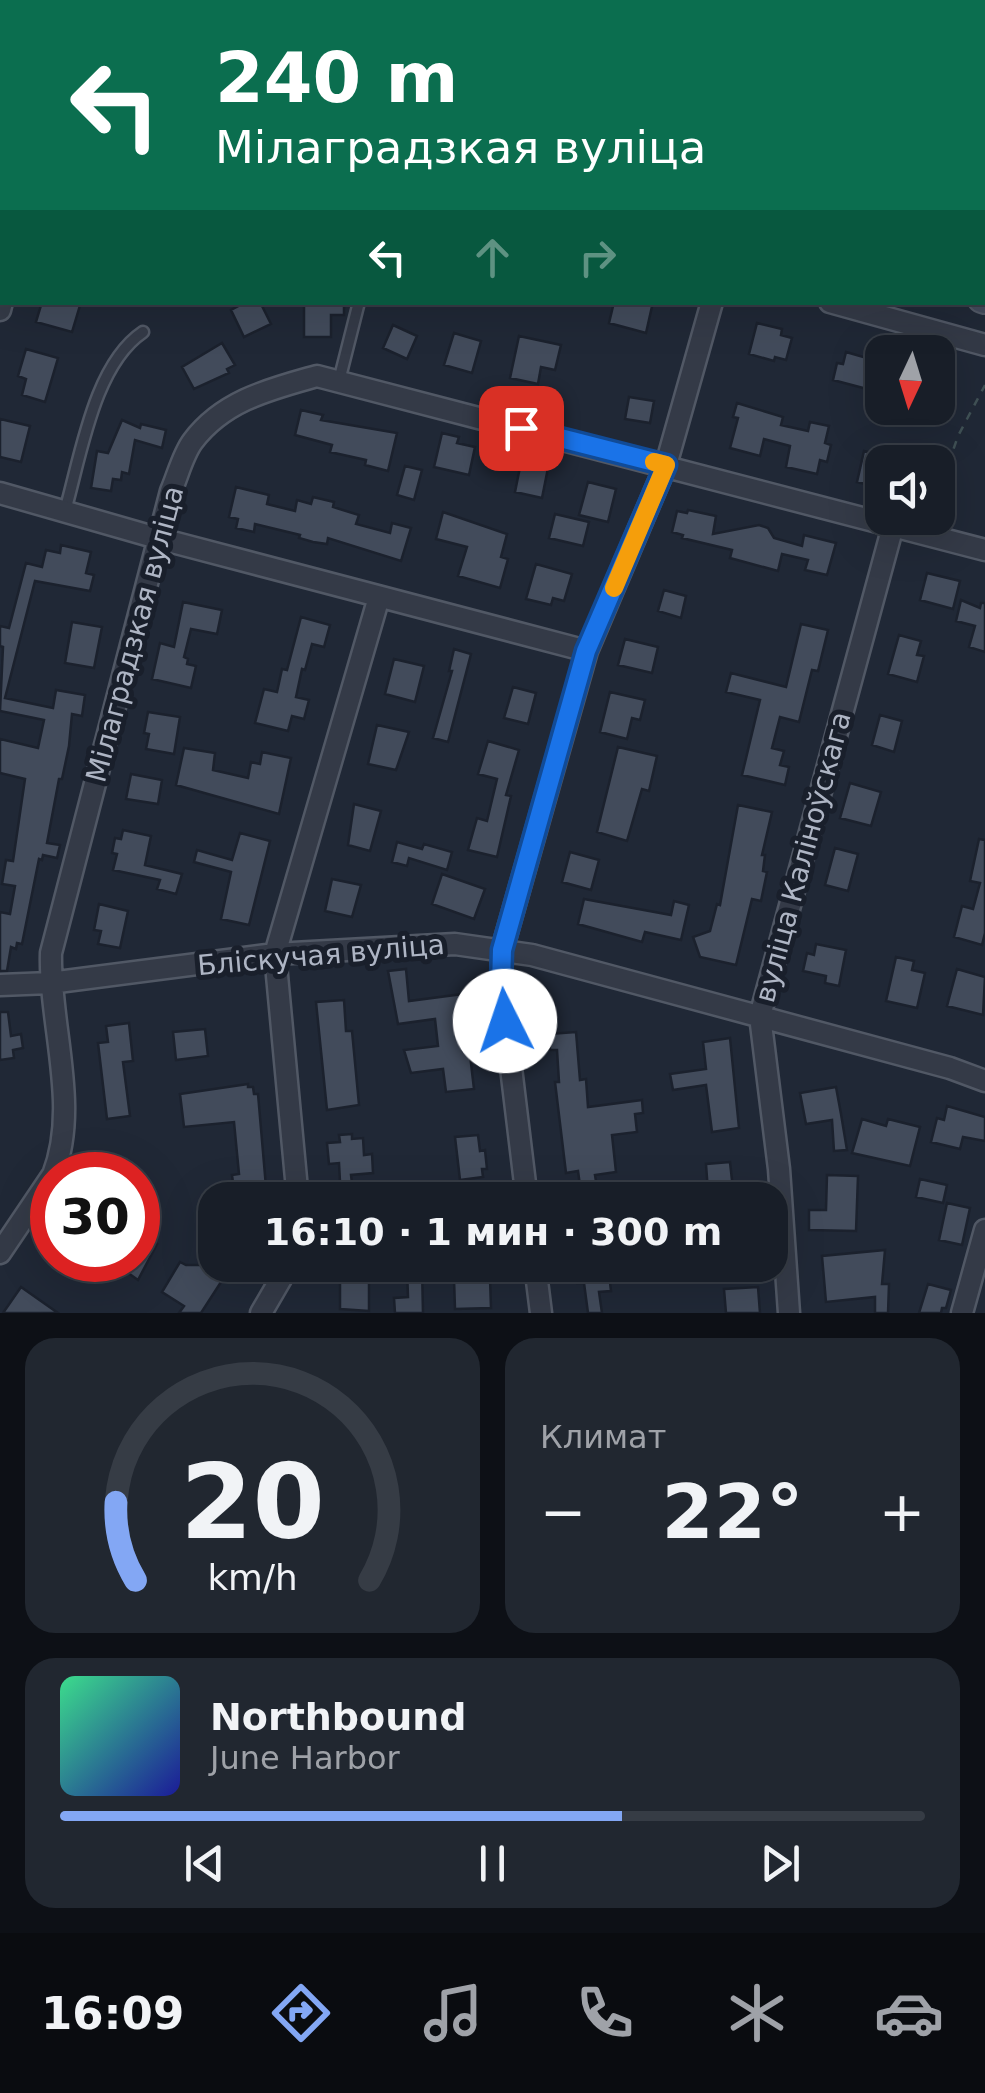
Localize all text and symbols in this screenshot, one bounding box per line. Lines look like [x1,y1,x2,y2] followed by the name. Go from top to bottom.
[215,37,458,119] text: 240 m
[50,40,180,170] icon: left
[215,121,706,174] text: Мілаградзкая вуліца
[360,230,415,285] icon: left
[465,230,520,285] icon: ahead
[570,230,625,285] icon: right
[865,335,955,425] north arrow
[865,335,955,535] map controls
[479,386,564,471] pin
[494,401,549,456] icon: arrive
[865,445,955,535] button: sound
[80,482,190,786] street label: Мілаградзкая вуліца
[748,708,858,1006] street label: вуліца Каліноўскага
[196,928,446,982] street label: Бліскучая вуліца
[453,969,557,1073] position arrow
[30,1152,160,1282] speed limit sign: 30
[264,1210,722,1254] text: 16:10 · 1 мин · 300 m
[540,1418,666,1456] text: Климат
[180,1441,325,1563] text: 20
[662,1468,803,1556] text: 22°
[540,1480,586,1544] text: −
[879,1480,925,1544] text: +
[207,1557,298,1598] text: km/h
[210,1695,466,1739] text: Northbound
[210,1739,400,1777] text: June Harbor
[177,1836,232,1891] icon: previous
[465,1836,520,1891] icon: pause
[753,1836,808,1891] icon: next
[266,1978,336,2048] icon: directions
[418,1978,488,2048] icon: music
[570,1978,640,2048] icon: phone
[722,1978,792,2048] icon: climate
[874,1978,944,2048] icon: car
[41,1987,184,2040] text: 16:09

